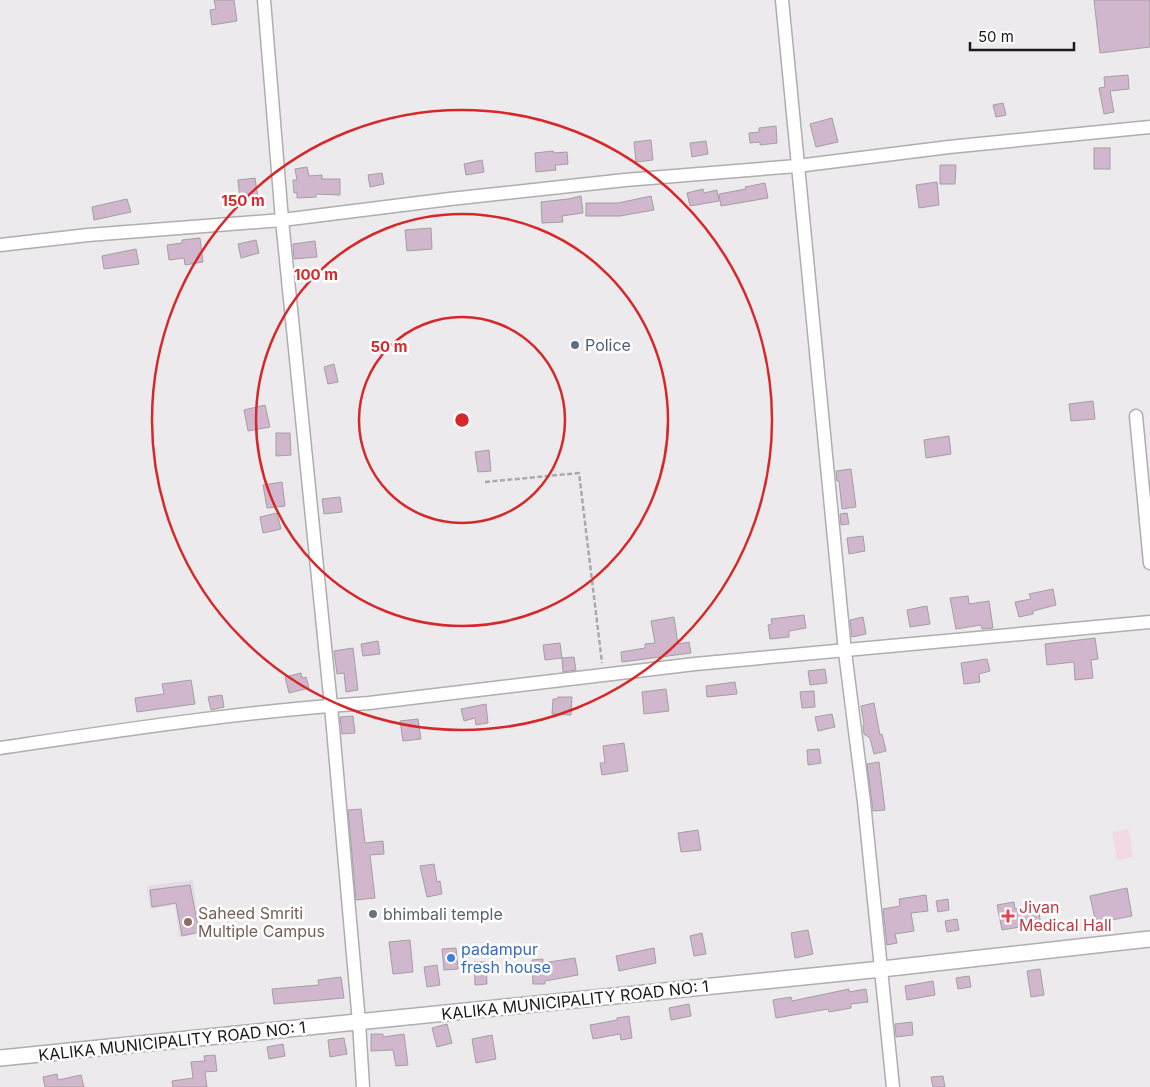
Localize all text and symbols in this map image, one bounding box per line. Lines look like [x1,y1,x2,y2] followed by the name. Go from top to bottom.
[970,20,1074,52] scale bar
[978,27,1014,46] text: 50 m
[221,191,265,210] text: 150 m
[294,265,338,284] text: 100 m
[585,335,631,355] place label: Police
[371,337,407,356] text: 50 m
[569,339,581,351] marker: Police
[453,411,471,429] centre of rings
[1019,897,1112,935] place label: Jivan Medical Hall
[198,903,325,941] place label: Saheed Smriti Multiple Campus
[383,904,503,924] place label: bhimbali temple
[367,908,379,920] marker: bhimbali temple
[1001,909,1015,923] marker: Jivan Medical Hall
[182,916,194,928] marker: Saheed Smriti Multiple Campus
[461,939,551,977] place label: padampur fresh house
[445,952,457,964] marker: padampur fresh house
[440,976,710,1024] street label: KALIKA MUNICIPALITY ROAD NO: 1
[37,1017,307,1065] street label: KALIKA MUNICIPALITY ROAD NO: 1

